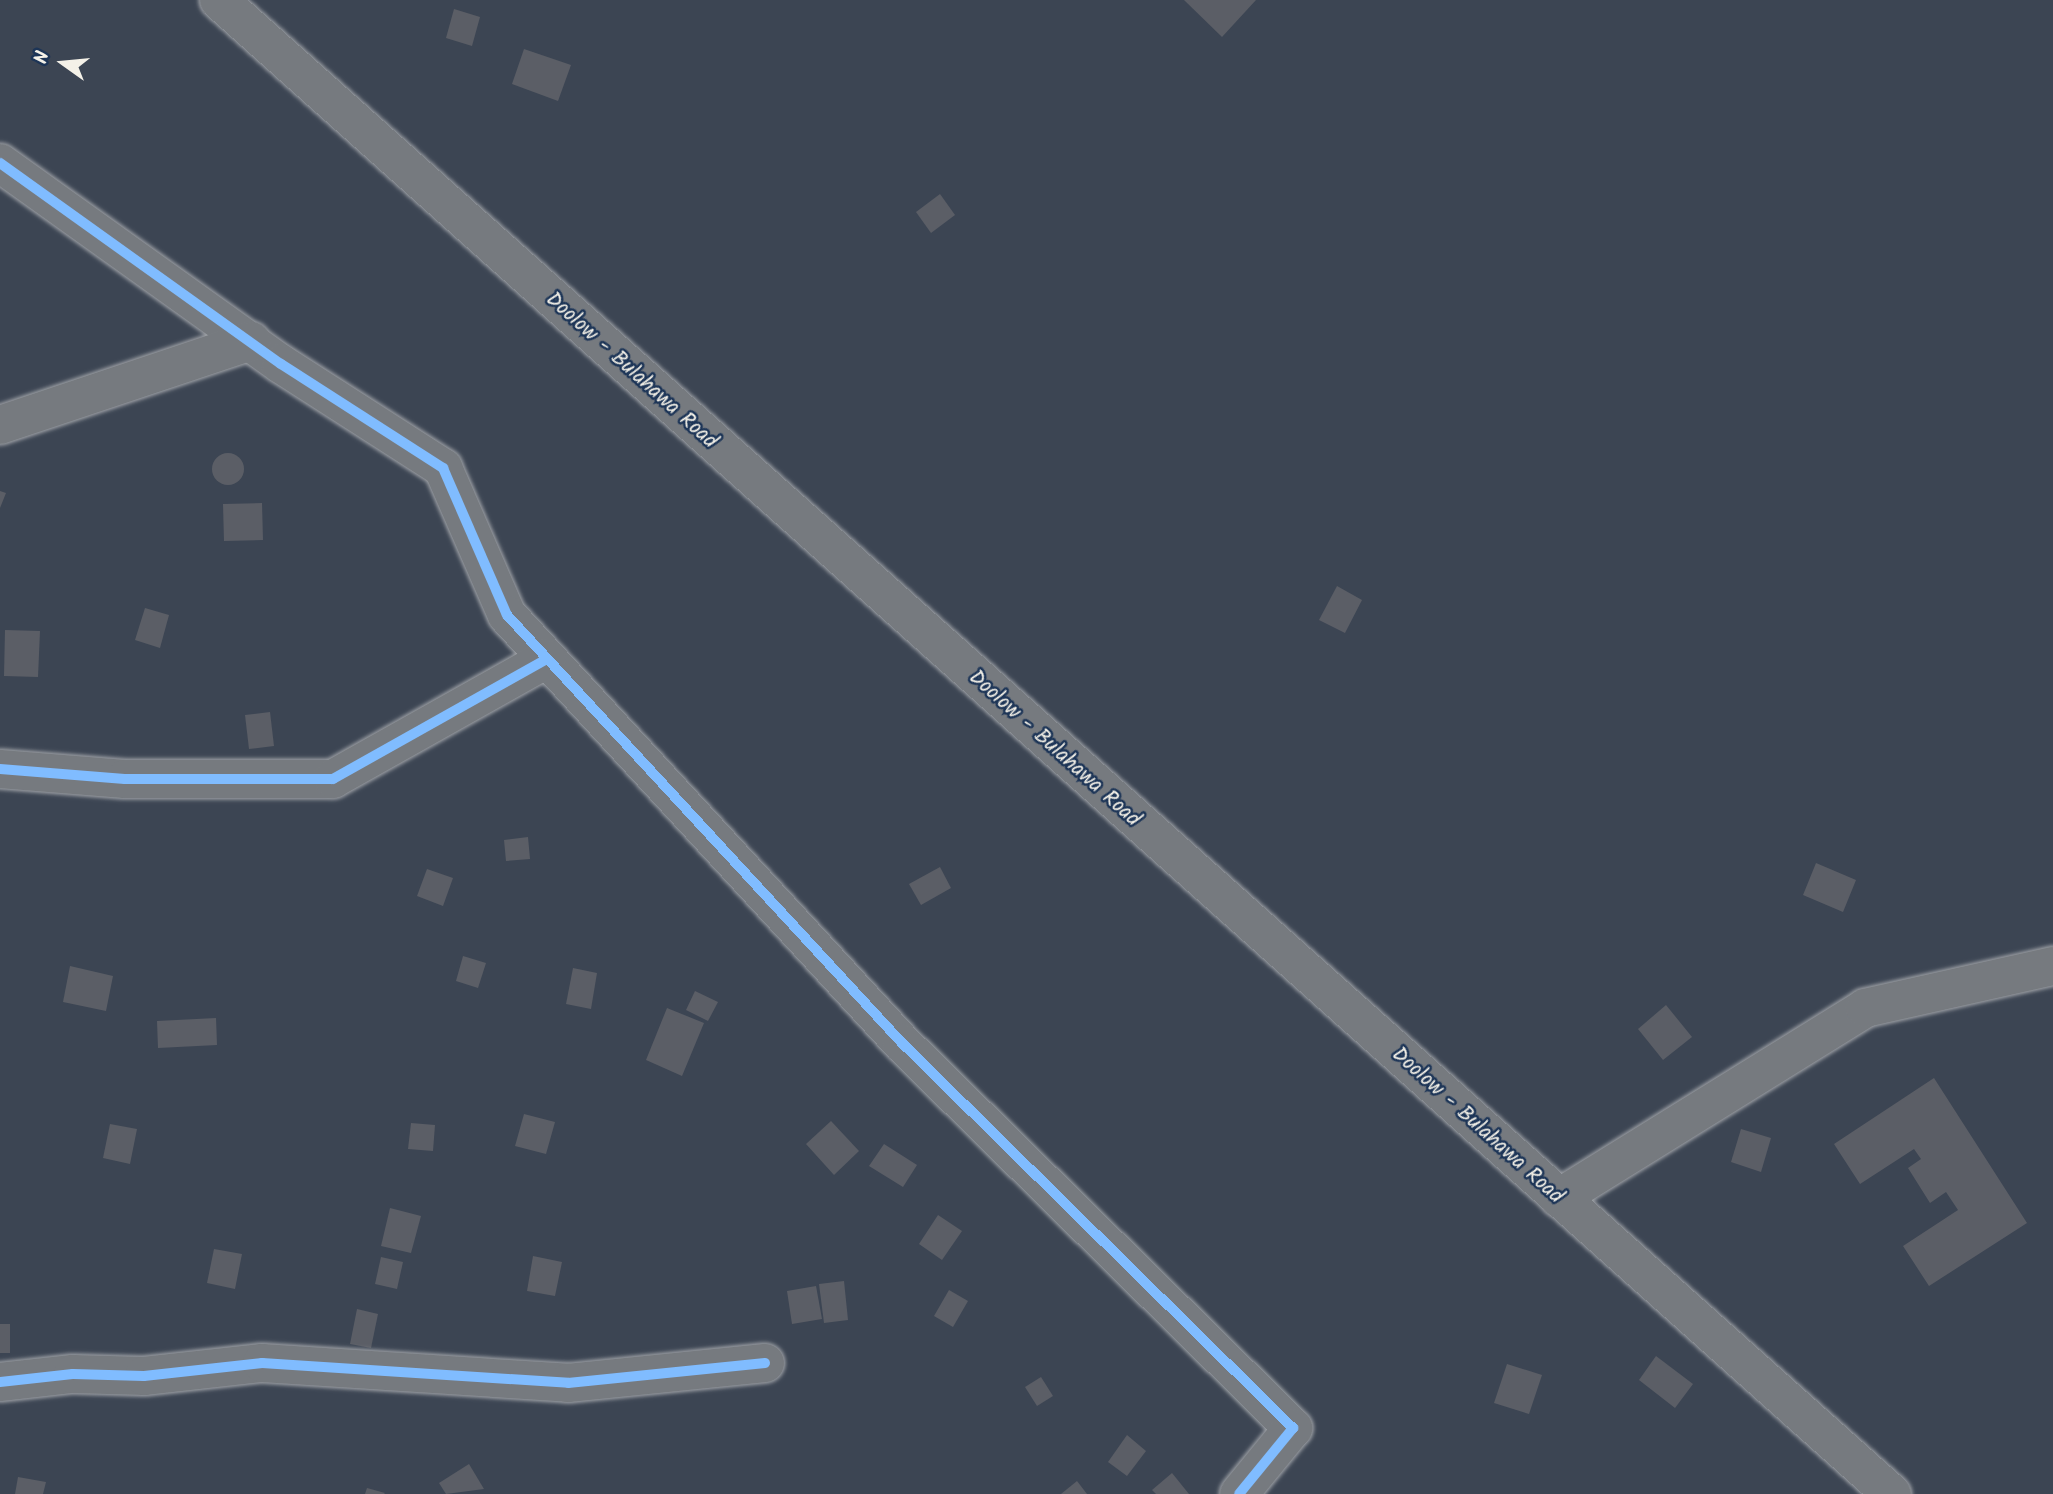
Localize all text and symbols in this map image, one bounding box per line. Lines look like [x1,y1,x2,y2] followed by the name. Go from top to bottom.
[28,28,98,98] north arrow
[27,48,59,67] text: N
[540,287,722,455] street label: Doolow - Bulahawa Road
[963,665,1145,833] street label: Doolow - Bulahawa Road
[1386,1042,1568,1210] street label: Doolow - Bulahawa Road

